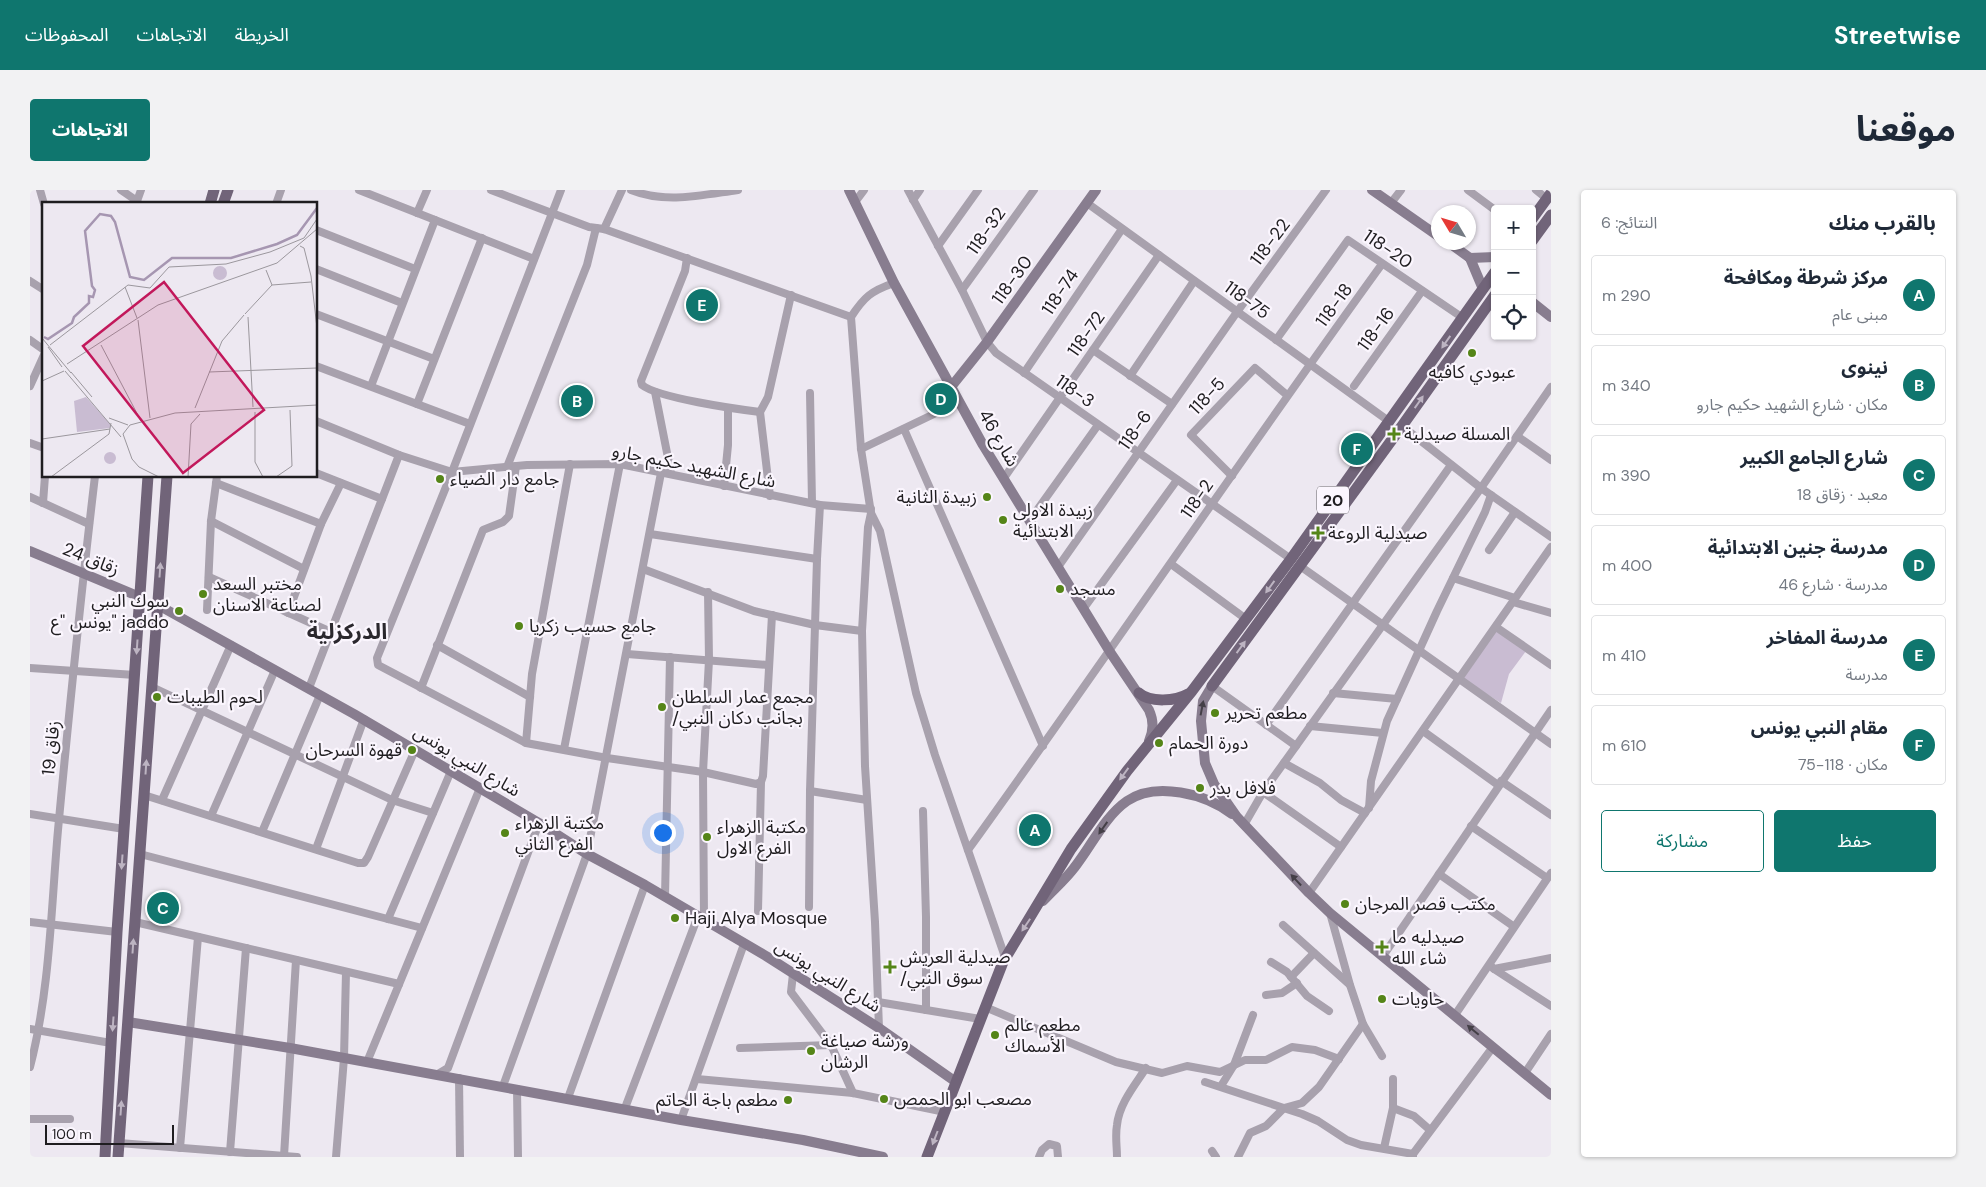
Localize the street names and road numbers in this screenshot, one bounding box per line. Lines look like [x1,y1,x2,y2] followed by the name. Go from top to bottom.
[961,202,1011,260] street label: 118-32
[1245,214,1295,270] street label: 118-22
[1359,224,1417,274] street label: 118-20
[986,251,1038,309] street label: 118-30
[1036,264,1084,320] street label: 118-74
[1219,275,1275,325] street label: 118-75
[1310,278,1358,332] street label: 118-18
[1352,302,1400,356] street label: 118-16
[1062,306,1110,362] street label: 118-72
[1051,369,1099,413] street label: 118-3
[1184,372,1230,420] street label: 118-5
[971,405,1025,472] street label: شارع 46
[1113,405,1157,455] street label: 118-6
[610,438,778,496] street label: شارع الشهيد حكيم جارو
[1175,475,1219,523] street label: 118-2
[1317,486,1349,514] road number: 20
[59,537,123,581] street label: زقاق 24
[36,719,66,777] street label: زقاق 19
[408,720,525,804] street label: شارع النبي يونس
[769,934,886,1020] street label: شارع النبي يونس

